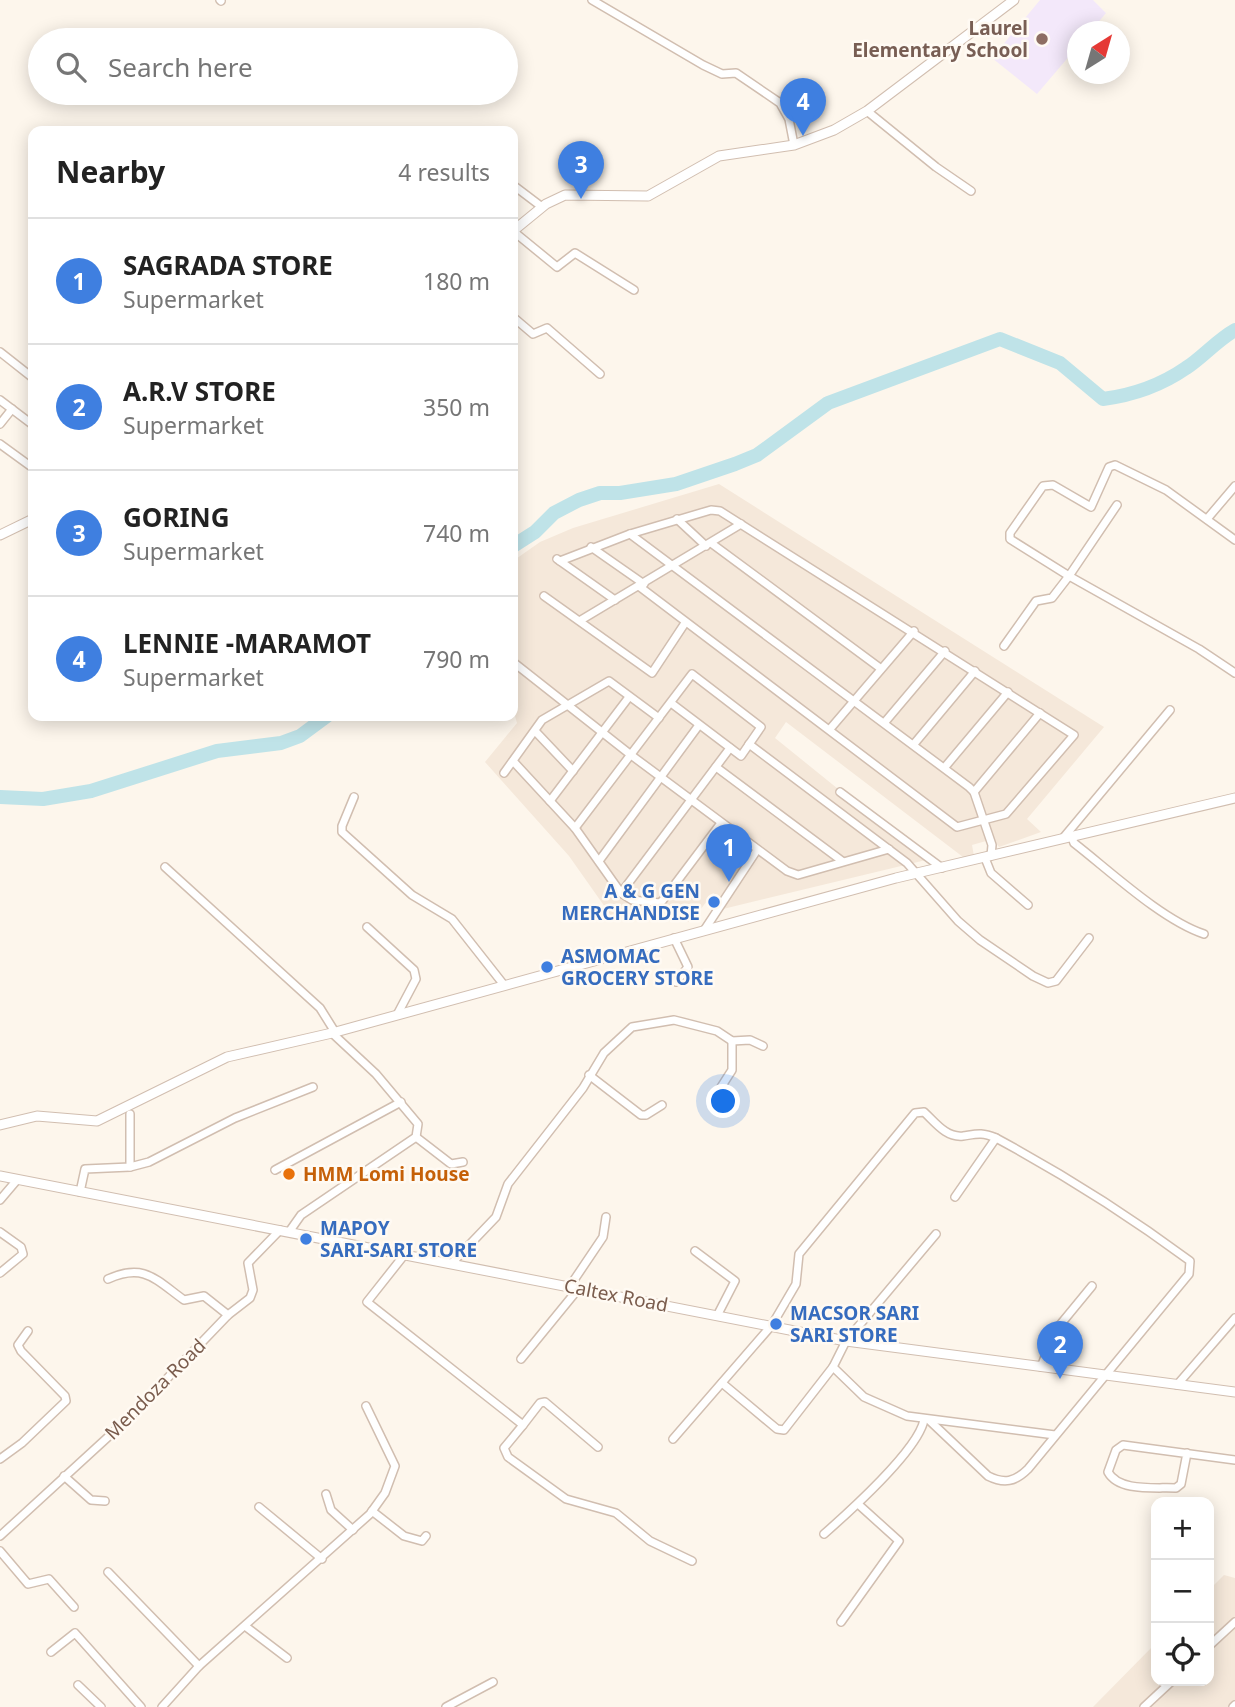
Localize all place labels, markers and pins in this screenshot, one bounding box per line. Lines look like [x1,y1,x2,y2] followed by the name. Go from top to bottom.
[852,15,1028,63] place label: Laurel Elementary School
[1034,31,1050,47] marker: Laurel Elementary School
[780,78,826,136] pin: 4
[558,141,604,199] pin: 3
[706,824,752,882] pin: 1
[561,878,700,926] place label: A & G GEN MERCHANDISE
[706,894,722,910] marker: A & G GEN MERCHANDISE
[561,943,714,991] place label: ASMOMAC GROCERY STORE
[539,959,555,975] marker: ASMOMAC GROCERY STORE
[303,1161,470,1187] place label: HMM Lomi House
[281,1166,297,1182] marker: HMM Lomi House
[320,1215,477,1263] place label: MAPOY SARI-SARI STORE
[298,1231,314,1247] marker: MAPOY SARI-SARI STORE
[790,1300,919,1348] place label: MACSOR SARI SARI STORE
[768,1316,784,1332] marker: MACSOR SARI SARI STORE
[1037,1321,1083,1379] pin: 2

